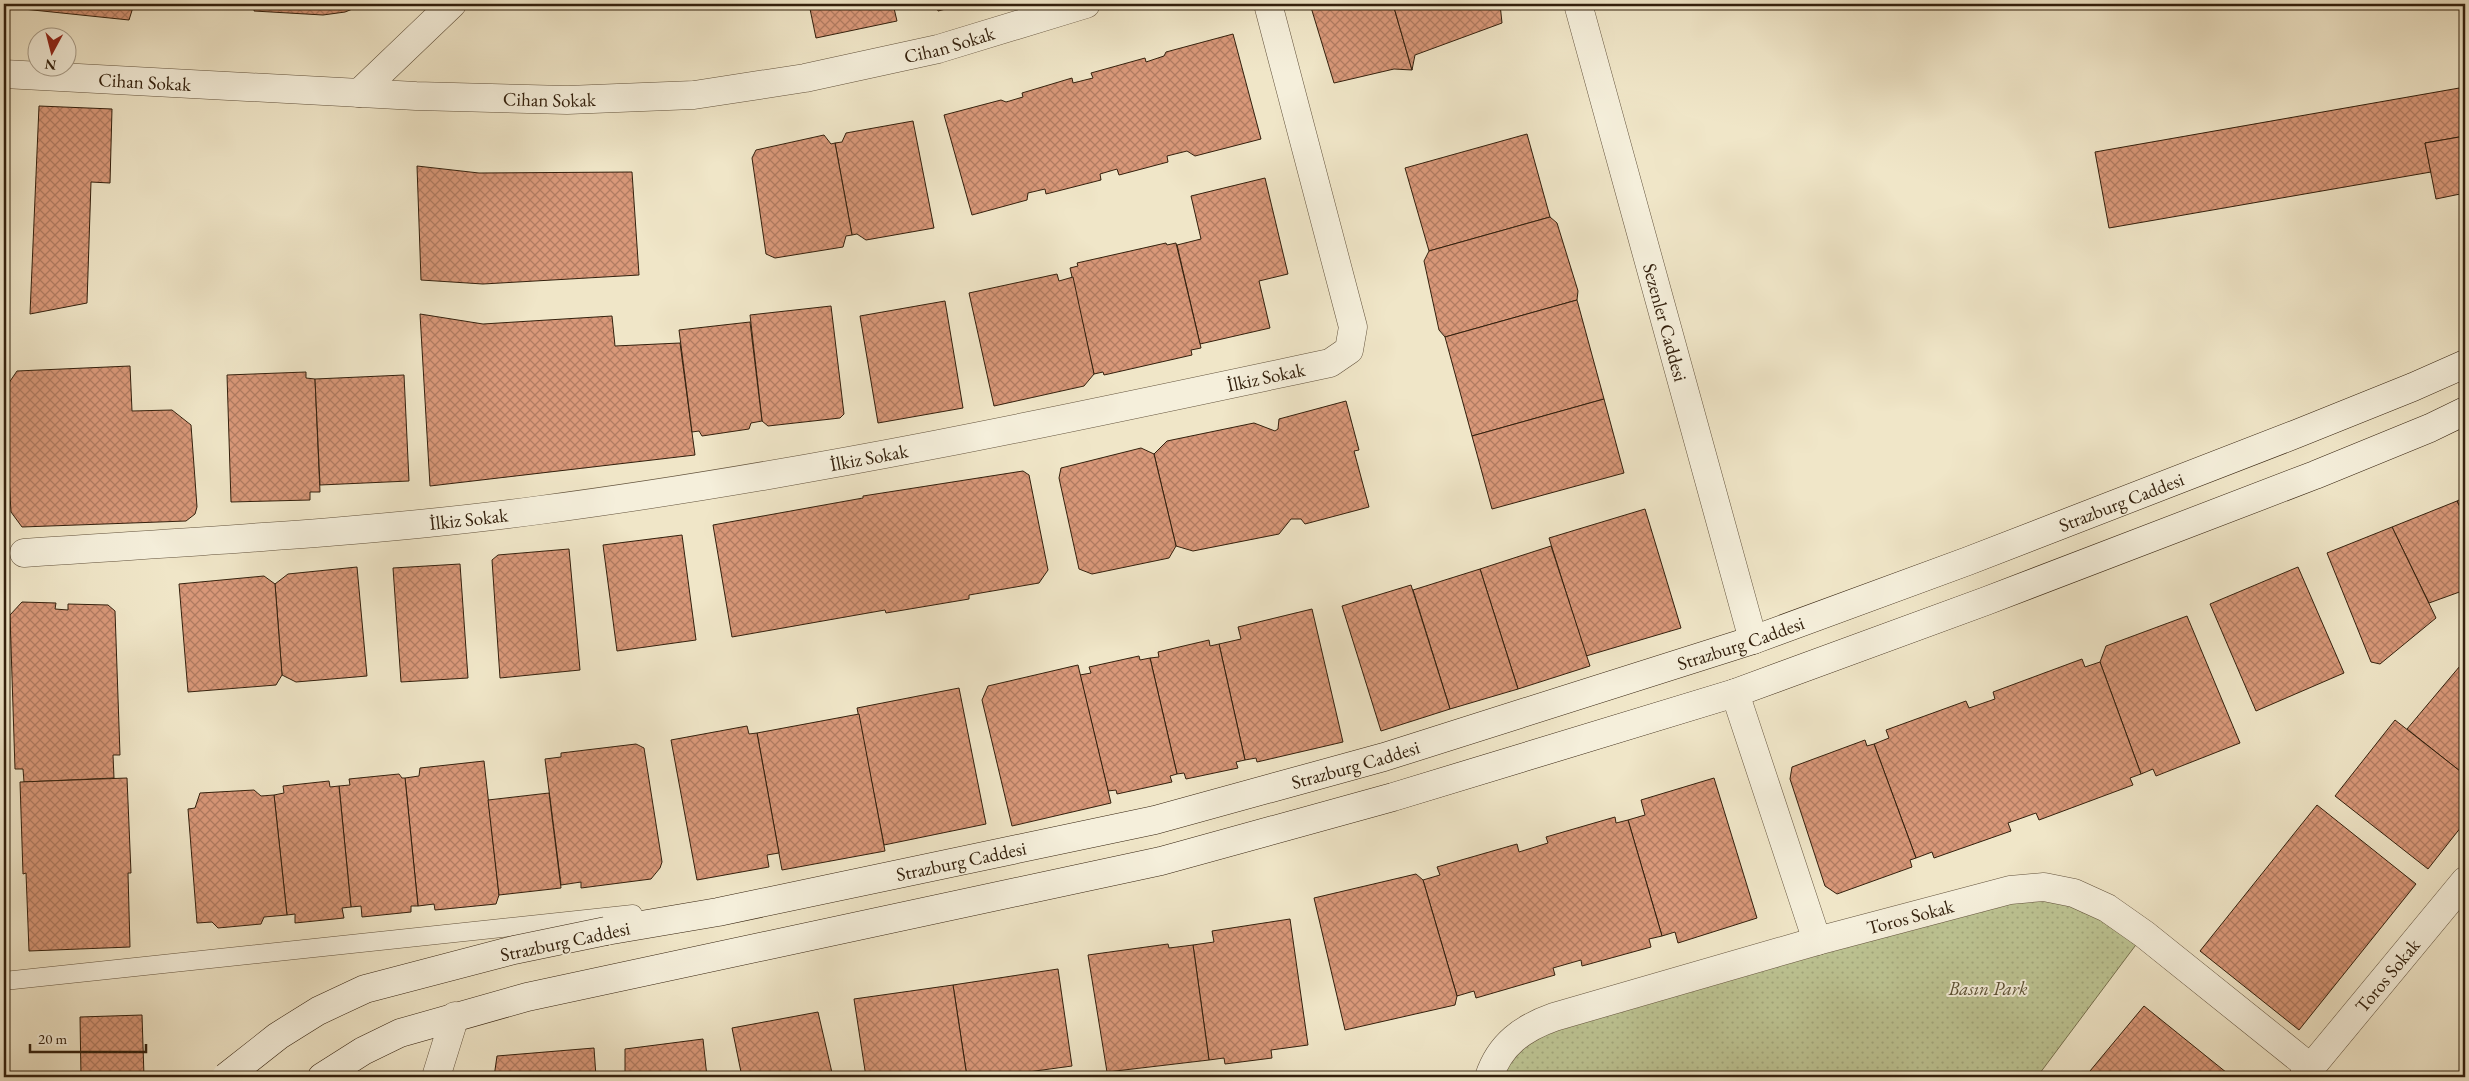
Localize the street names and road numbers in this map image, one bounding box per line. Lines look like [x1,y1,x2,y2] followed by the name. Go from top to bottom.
[902,20,999,69] street label: Cihan Sokak
[98,67,193,97] street label: Cihan Sokak
[503,86,597,113] street label: Cihan Sokak
[1637,260,1693,385] street label: Sezenler Caddesi
[1225,357,1308,398] street label: İlkiz Sokak
[828,438,911,477] street label: İlkiz Sokak
[2055,467,2188,538] street label: Strazburg Caddesi
[428,502,511,536] street label: İlkiz Sokak
[1674,610,1808,676] street label: Strazburg Caddesi
[1288,734,1423,795] street label: Strazburg Caddesi
[894,835,1029,887] street label: Strazburg Caddesi
[1864,893,1958,940] street label: Toros Sokak
[498,915,633,967] street label: Strazburg Caddesi
[2349,932,2426,1018] street label: Toros Sokak

